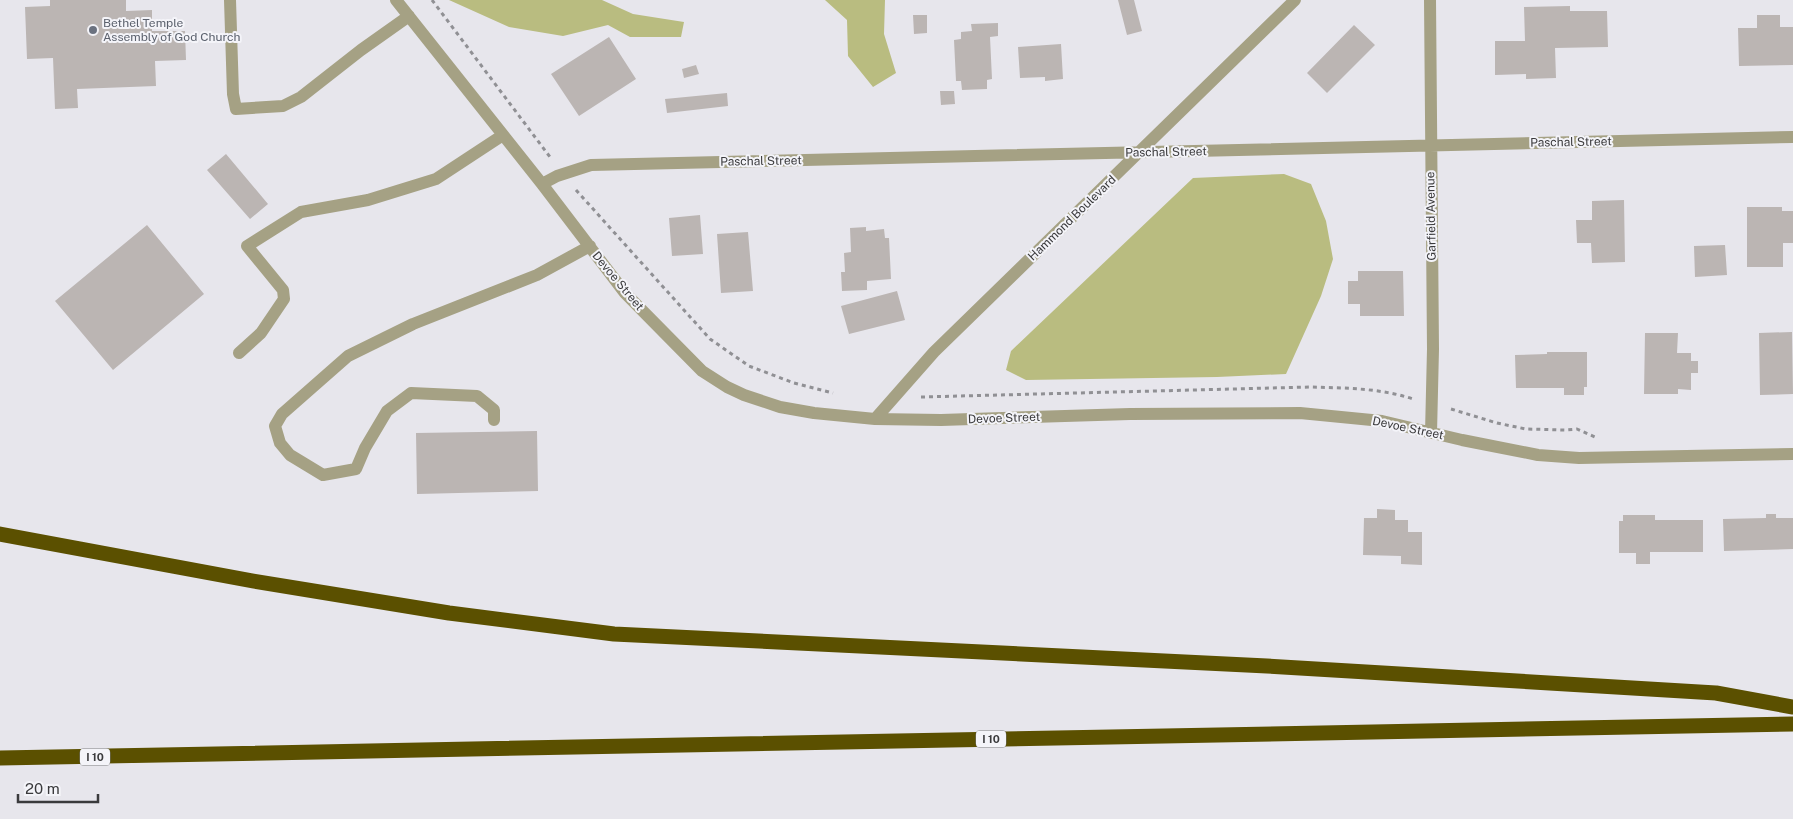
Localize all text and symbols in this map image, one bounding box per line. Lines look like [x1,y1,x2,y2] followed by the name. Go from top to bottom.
[103,16,240,44] place label: Bethel Temple Assembly of God Church
[87,24,99,36] marker: Bethel Temple Assembly of God Church
[1530,134,1612,150] street label: Paschal Street
[1125,144,1207,160] street label: Paschal Street
[720,153,802,169] street label: Paschal Street
[1423,171,1439,261] street label: Garfield Avenue
[1025,172,1119,264] street label: Hammond Boulevard
[589,249,647,313] street label: Devoe Street
[968,410,1041,426] street label: Devoe Street
[1371,414,1445,442] street label: Devoe Street
[976,731,1006,748] road number: I 10
[80,749,110,766] road number: I 10
[18,772,98,804] scale bar
[25,780,60,797] text: 20 m

